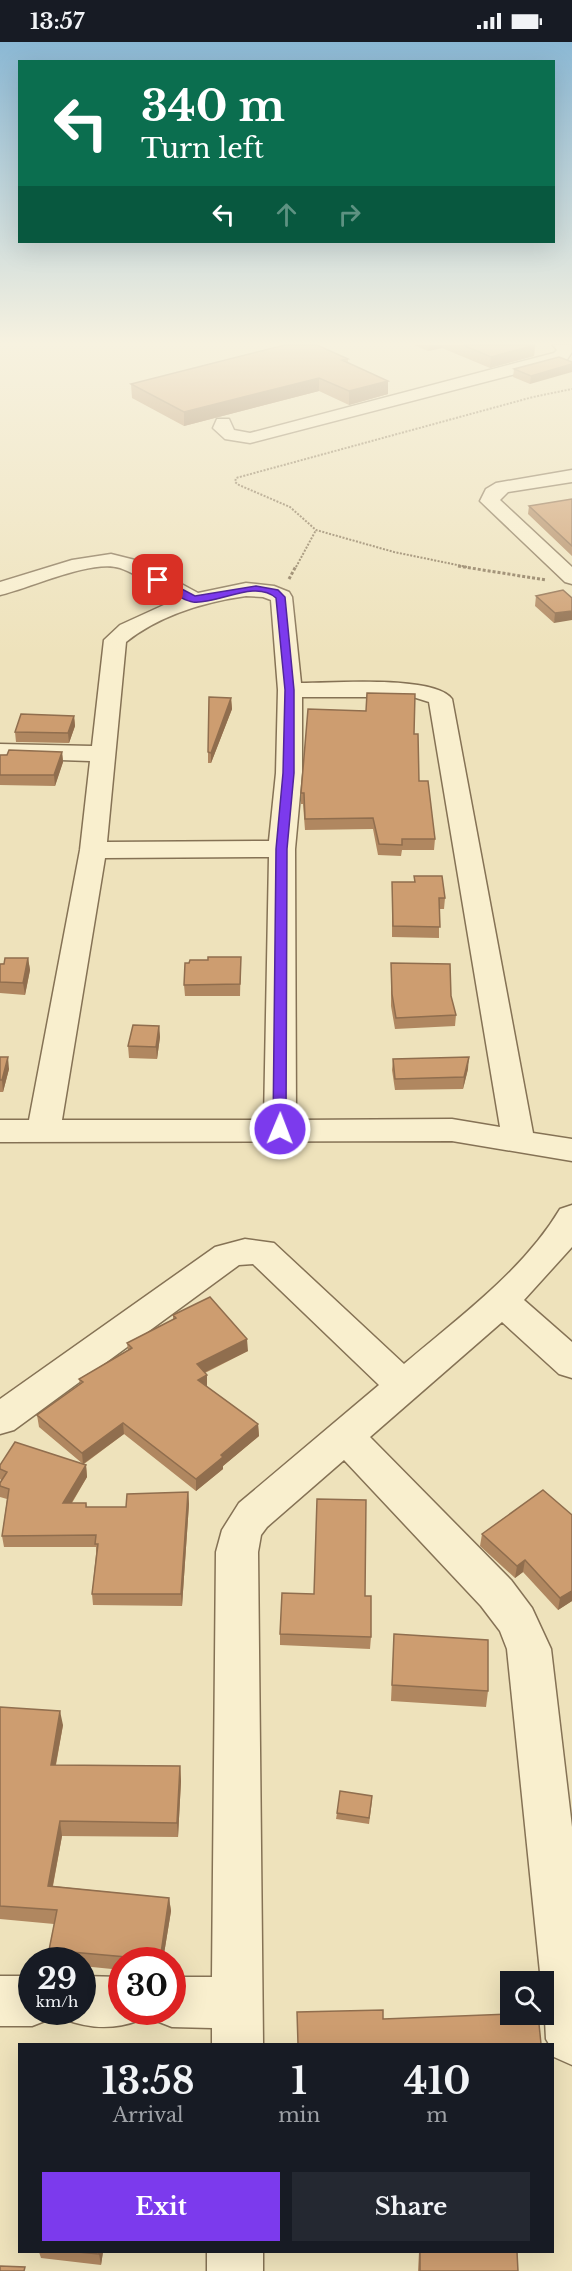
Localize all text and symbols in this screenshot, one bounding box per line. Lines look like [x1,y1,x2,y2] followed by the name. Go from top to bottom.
[30,8,84,35] text: 13:57
[141,80,285,132] text: 340 m
[42,84,120,162] icon: left
[141,132,264,165] text: Turn left
[207,198,240,231] icon: left
[270,198,303,231] icon: ahead
[333,198,366,231] icon: right
[132,554,183,605] pin
[141,563,174,596] icon: arrive
[248,1097,312,1161] position arrow
[108,1947,186,2025] speed limit sign: 30
[37,1960,77,1997] text: 29
[500,1971,554,2025] map controls
[500,1971,554,2025] button: search
[36,1992,78,2011] text: km/h
[102,2059,195,2104] text: 13:58
[291,2059,307,2104] text: 1
[404,2059,470,2104] text: 410
[113,2103,183,2127] text: Arrival
[278,2103,320,2127] text: min
[426,2103,448,2127] text: m
[42,2172,280,2241] button: Exit
[292,2172,530,2241] button: Share

